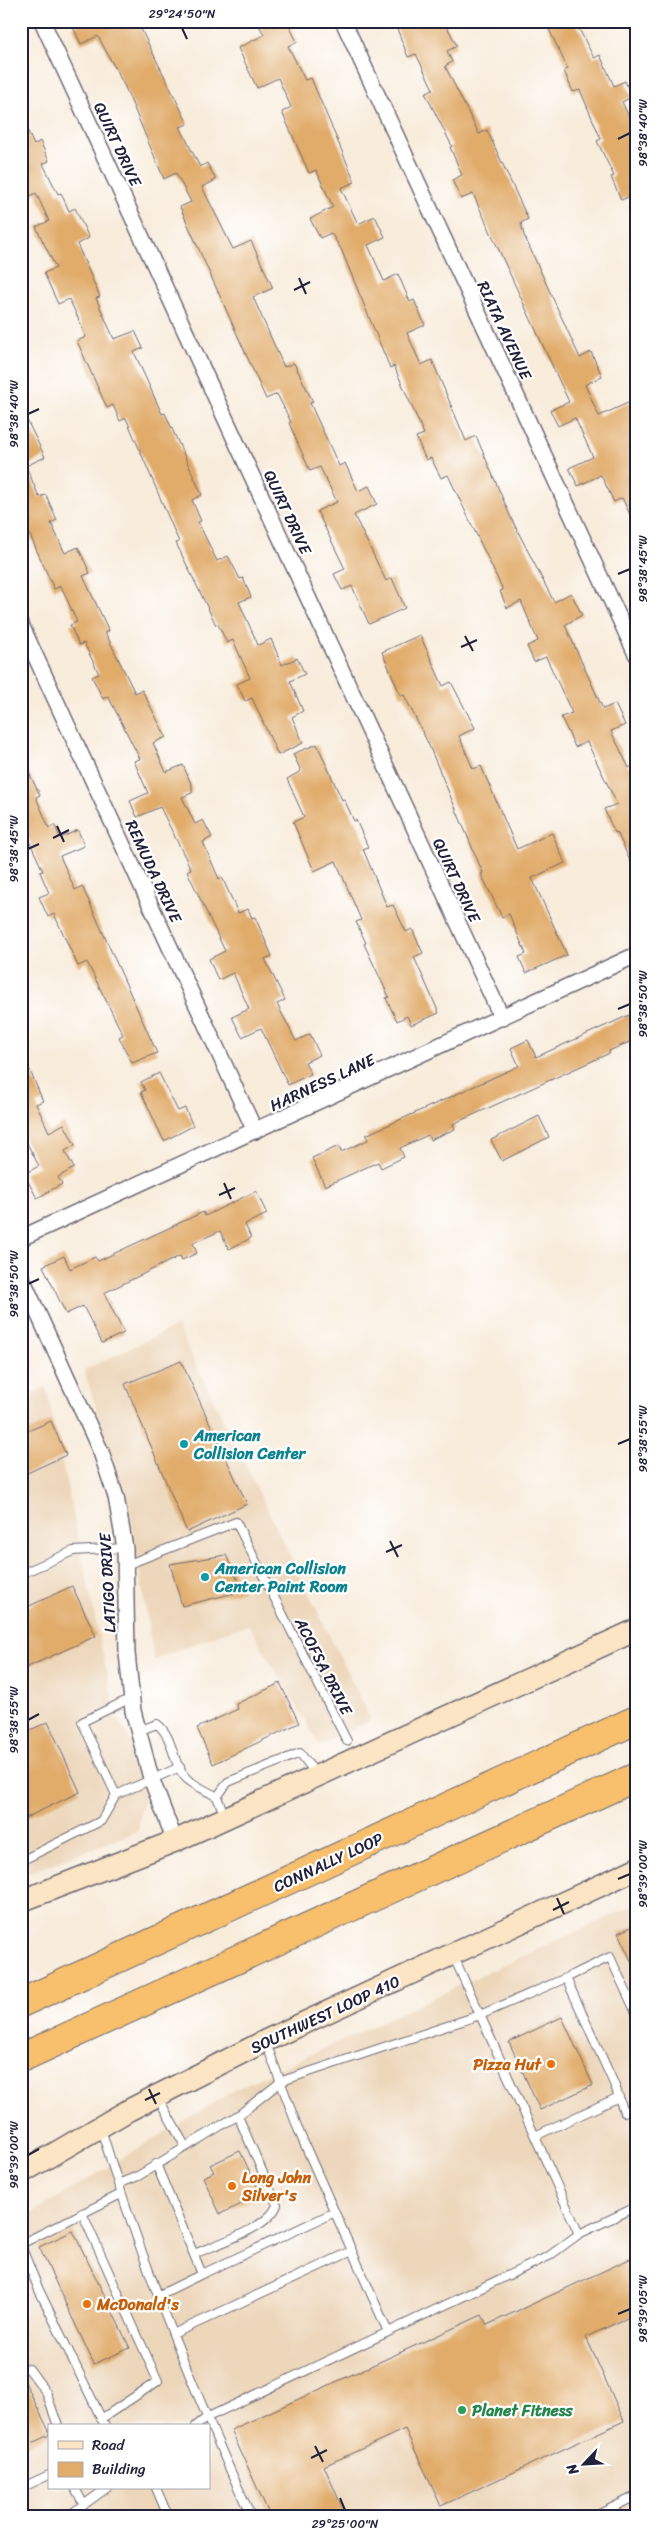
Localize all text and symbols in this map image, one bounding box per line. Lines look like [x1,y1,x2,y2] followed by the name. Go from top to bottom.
[149,3,216,25] text: 29°24'50"N
[85,97,150,192] street label: QUIRT DRIVE
[632,99,654,167] text: 98°38'40"W
[469,276,541,386] street label: RIATA AVENUE
[3,380,25,448] text: 98°38'40"W
[255,465,320,560] street label: QUIRT DRIVE
[632,535,654,603] text: 98°38'45"W
[3,815,25,883] text: 98°38'45"W
[117,815,191,929] street label: REMUDA DRIVE
[424,833,489,928] street label: QUIRT DRIVE
[632,970,654,1038] text: 98°38'50"W
[265,1045,381,1120] street label: HARNESS LANE
[3,1250,25,1318] text: 98°38'50"W
[632,1405,654,1472] text: 98°38'55"W
[193,1421,307,1468] place label: American Collision Center
[178,1438,190,1450] marker: American Collision Center
[90,1531,125,1634] street label: LATIGO DRIVE
[214,1554,348,1601] place label: American Collision Center Paint Room
[199,1571,211,1583] marker: American Collision Center Paint Room
[286,1611,361,1721] street label: ACOFSA DRIVE
[3,1686,25,1753] text: 98°38'55"W
[268,1824,389,1901] street label: CONNALLY LOOP
[632,1839,654,1908] text: 98°39'00"W
[245,1967,405,2062] street label: SOUTHWEST LOOP 410
[473,2050,543,2079] place label: Pizza Hut
[545,2058,557,2070] marker: Pizza Hut
[3,2120,25,2189] text: 98°39'00"W
[241,2163,311,2210] place label: Long John Silver's
[226,2180,238,2192] marker: Long John Silver's
[632,2275,654,2343] text: 98°39'05"W
[96,2290,179,2319] place label: McDonald's
[81,2298,93,2310] marker: McDonald's
[472,2396,573,2425] place label: Planet Fitness
[456,2404,468,2416] marker: Planet Fitness
[48,2424,210,2490] legend
[92,2432,125,2458] text: Road
[560,2440,610,2490] north arrow
[92,2456,146,2482] text: Building
[559,2459,586,2480] text: N
[312,2513,379,2535] text: 29°25'00"N

